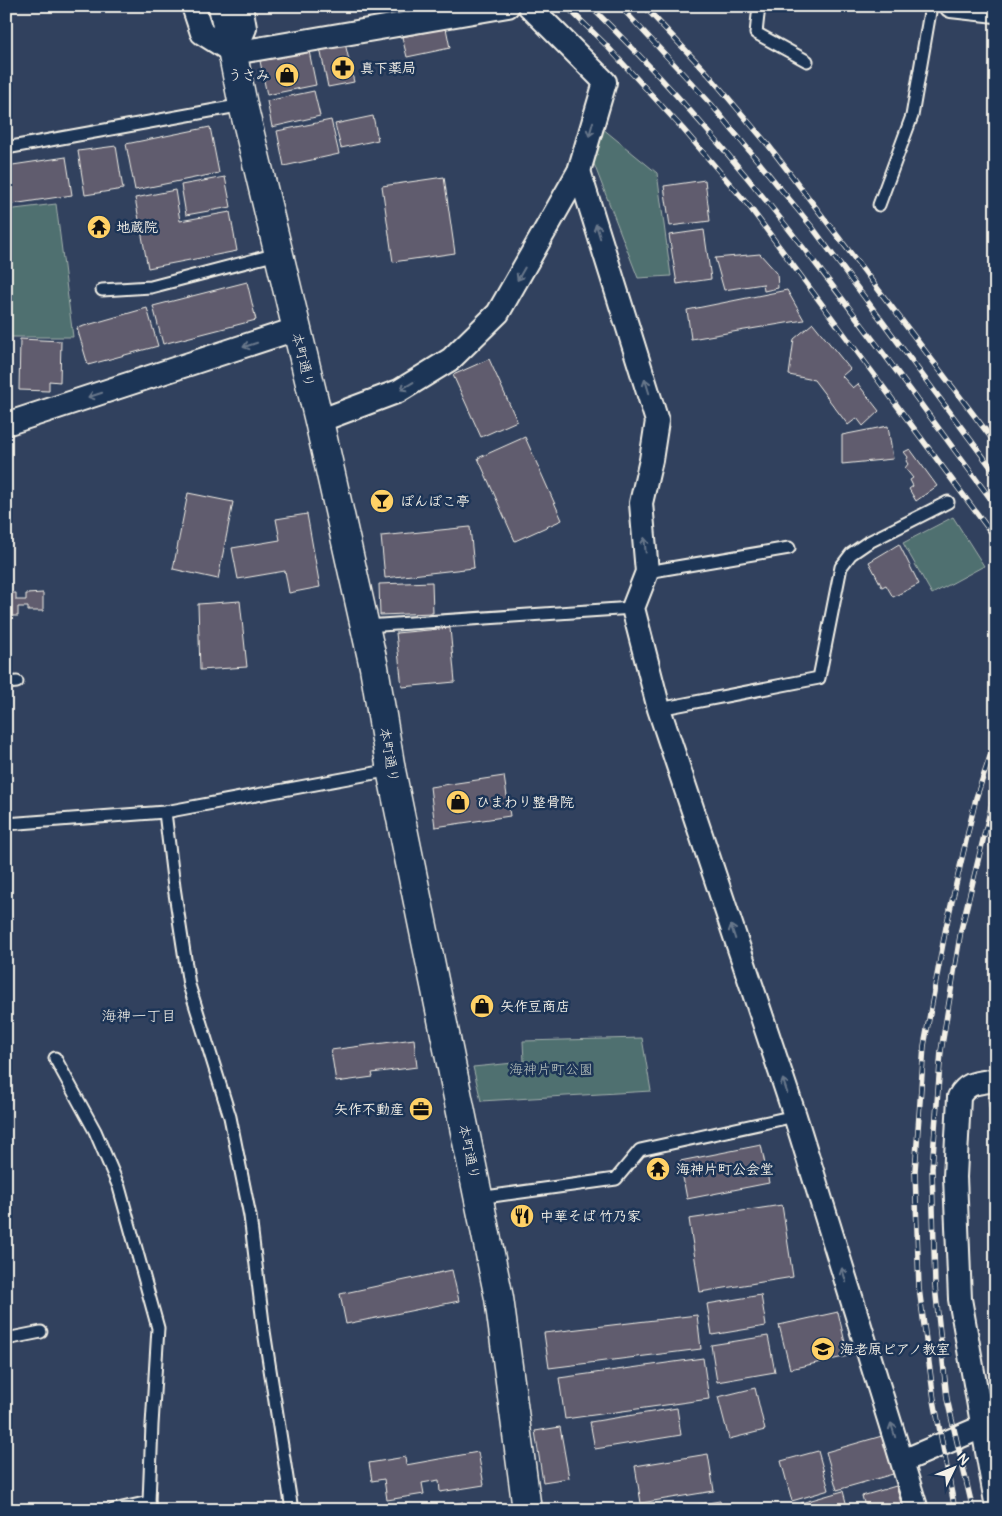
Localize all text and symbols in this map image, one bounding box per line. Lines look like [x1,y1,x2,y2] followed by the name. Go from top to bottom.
[330,55,356,81] pharmacy icon: 真下薬局
[360,60,416,77] place label: 真下薬局
[274,62,300,88] shop icon: うさみ
[228,67,270,84] place label: うさみ
[586,120,596,136] one-way arrow
[86,214,112,240] temple icon: 地蔵院
[116,219,158,236] place label: 地蔵院
[593,223,602,239] one-way arrow
[515,267,525,281] one-way arrow
[288,331,318,389] street label: 本町通り
[242,340,258,350] one-way arrow
[641,378,651,394] one-way arrow
[401,381,415,391] one-way arrow
[88,390,104,400] one-way arrow
[369,488,395,514] bar icon: ぽんぽこ亭
[400,493,470,510] place label: ぽんぽこ亭
[640,537,650,553] one-way arrow
[376,726,402,784] street label: 本町通り
[445,789,471,815] shop icon: ひまわり整骨院
[476,794,574,811] place label: ひまわり整骨院
[728,925,737,940] one-way arrow
[469,993,495,1019] shop icon: 矢作豆商店
[500,998,570,1015] place label: 矢作豆商店
[101,1007,177,1026] district label: 海神一丁目
[509,1061,593,1078] park label: 海神片町公園
[779,1079,789,1095] one-way arrow
[408,1096,434,1122] office icon: 矢作不動産
[334,1101,404,1118] place label: 矢作不動産
[455,1123,483,1181] street label: 本町通り
[645,1156,671,1182] temple icon: 海神片町公会堂
[676,1161,774,1178] place label: 海神片町公会堂
[509,1203,535,1229] restaurant icon: 中華そば 竹乃家
[540,1208,641,1225] place label: 中華そば 竹乃家
[839,1267,849,1283] one-way arrow
[810,1336,836,1362] school or university icon: 海老原ピアノ教室
[840,1341,950,1358] place label: 海老原ピアノ教室
[887,1422,897,1438] one-way arrow
[930,1444,980,1494] north arrow
[954,1450,973,1469] text: N

